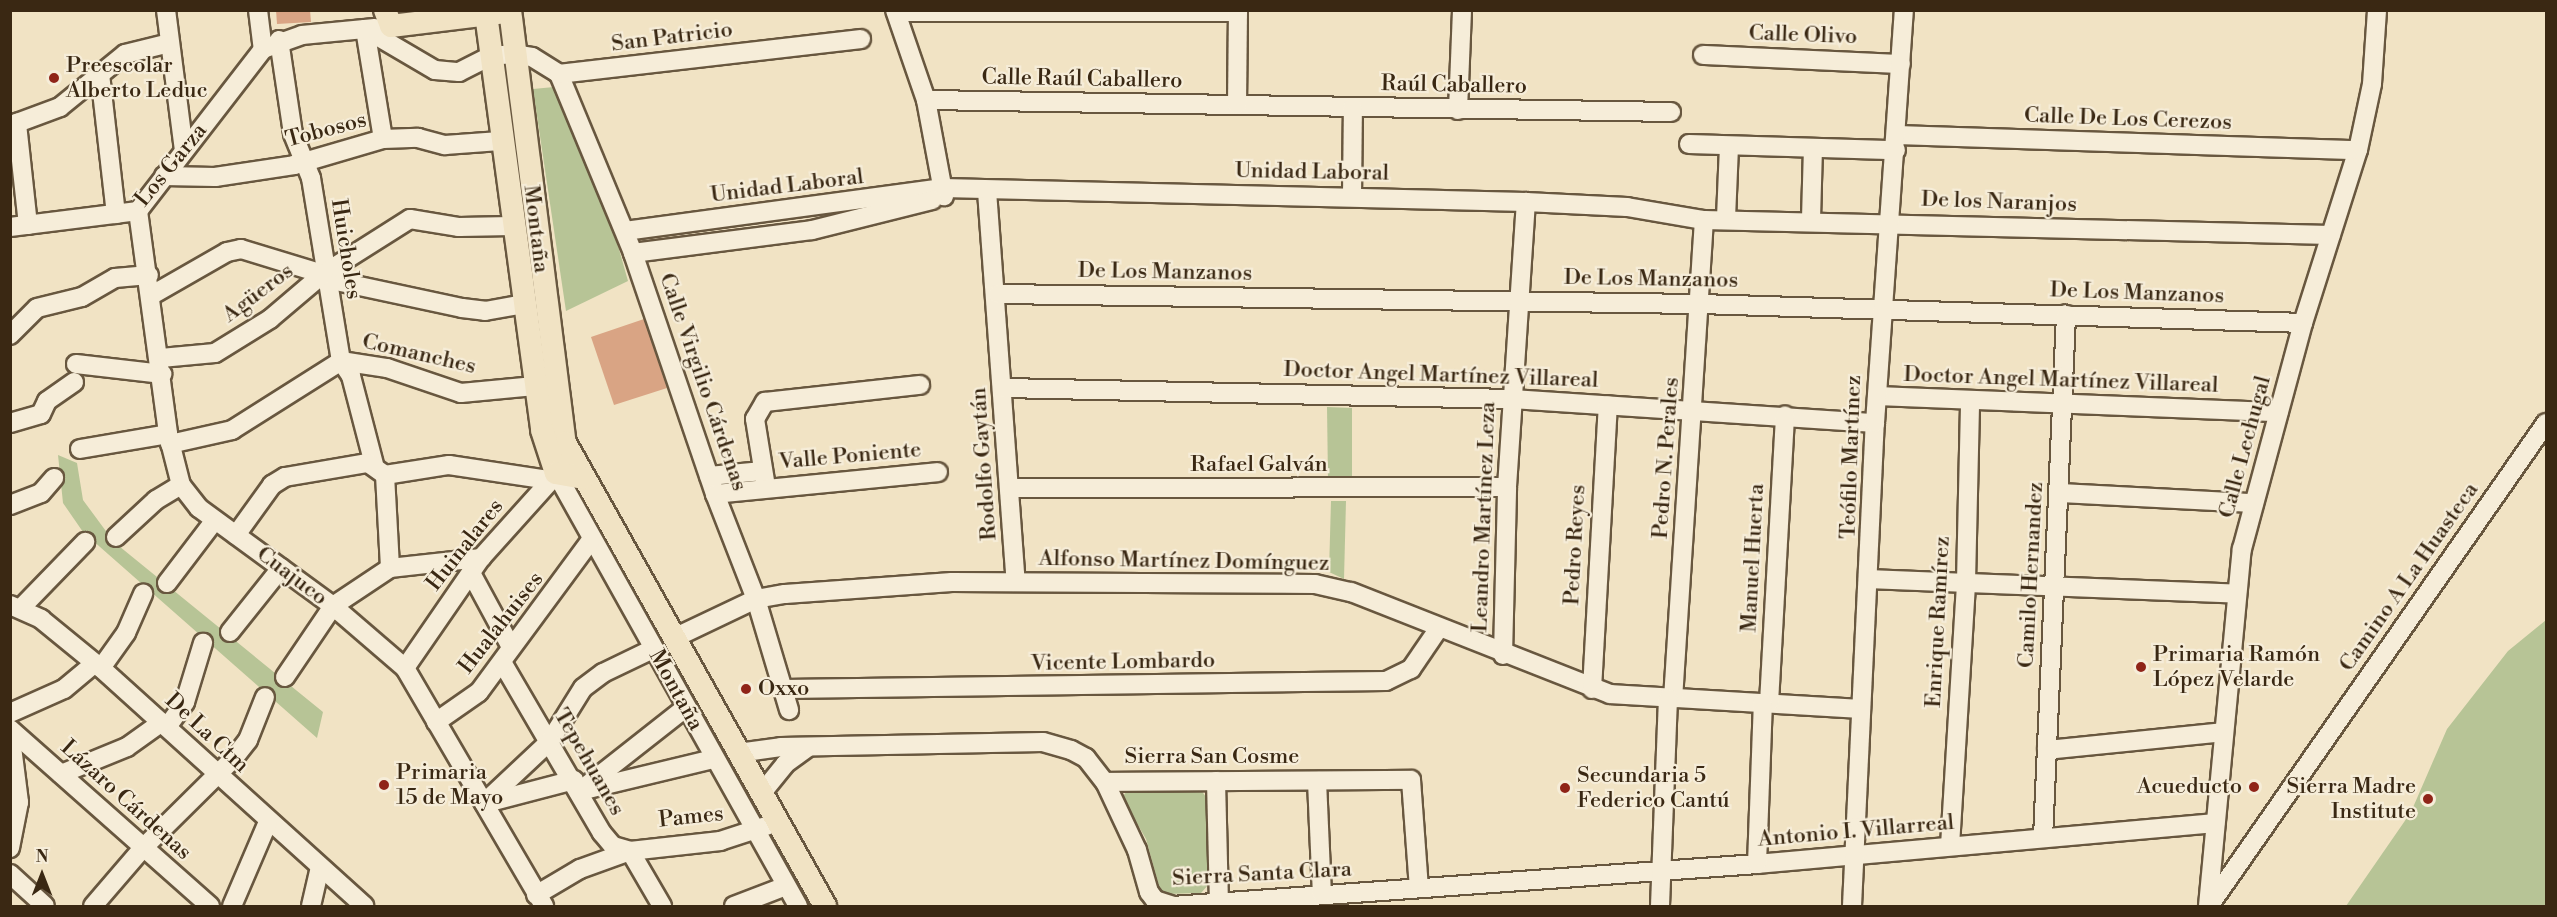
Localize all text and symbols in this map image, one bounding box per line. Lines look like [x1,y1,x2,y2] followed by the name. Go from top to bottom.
[610,16,734,58] street label: San Patricio
[1748,20,1858,50] street label: Calle Olivo
[66,52,208,104] place label: Preescolar Alberto Leduc
[981,64,1183,94] street label: Calle Raúl Caballero
[47,71,61,85] marker: Preescolar Alberto Leduc
[1381,71,1527,99] street label: Raúl Caballero
[2024,102,2232,136] street label: Calle De Los Cerezos
[283,107,369,153] street label: Tobosos
[129,118,213,212] street label: Los Garza
[1235,157,1389,187] street label: Unidad Laboral
[709,163,865,209] street label: Unidad Laboral
[518,184,554,274] street label: Montaña
[1921,186,2077,218] street label: De los Naranjos
[325,197,367,301] street label: Huicholes
[1078,257,1252,287] street label: De Los Manzanos
[217,258,299,328] street label: Agüeros
[1564,264,1738,294] street label: De Los Manzanos
[653,270,753,494] street label: Calle Virgilio Cárdenas
[2049,277,2225,309] street label: De Los Manzanos
[360,328,478,380] street label: Comanches
[1283,356,1599,394] street label: Doctor Angel Martínez Villareal
[1903,361,2219,399] street label: Doctor Angel Martínez Villareal
[2213,373,2277,521] street label: Calle Lechugal
[1835,375,1867,539] street label: Teófilo Martínez
[1647,376,1685,540] street label: Pedro N. Perales
[965,387,1003,541] street label: Rodolfo Gaytán
[1467,401,1501,633] street label: Leandro Martínez Leza
[778,437,922,475] street label: Valle Poniente
[1190,452,1328,478] street label: Rafael Galván
[2334,477,2484,677] street label: Camino A La Huasteca
[2013,481,2049,669] street label: Camilo Hernandez
[1736,483,1770,633] street label: Manuel Huerta
[1559,484,1591,606] street label: Pedro Reyes
[421,494,509,596] street label: Huinalares
[1920,536,1956,708] street label: Enrique Ramírez
[251,541,333,611] street label: Cuajuco
[1038,545,1330,577] street label: Alfonso Martínez Domínguez
[453,567,549,679] street label: Hualahuises
[2153,641,2320,692] place label: Primaria Ramón López Velarde
[643,645,709,735] street label: Montaña
[1031,647,1215,677] street label: Vicente Lombardo
[2134,660,2148,674] marker: Primaria Ramón López Velarde
[758,676,809,702] place label: Oxxo
[739,682,753,696] marker: Oxxo
[160,687,254,779] street label: De La Ctm
[548,704,630,820] street label: Tepehuanes
[55,734,197,866] street label: Lázaro Cárdenas
[1125,744,1299,770] street label: Sierra San Cosme
[396,759,503,810] place label: Primaria 15 de Mayo
[1577,762,1730,813] place label: Secundaria 5 Federico Cantú
[2286,773,2416,824] place label: Sierra Madre Institute
[2137,774,2242,800] place label: Acueducto
[377,778,391,792] marker: Primaria 15 de Mayo
[2247,780,2261,794] marker: Acueducto
[1558,781,1572,795] marker: Secundaria 5 Federico Cantú
[2421,792,2435,806] marker: Sierra Madre Institute
[657,800,725,834] street label: Pames
[1757,809,1955,853] street label: Antonio I. Villarreal
[12,845,72,905] north arrow
[36,847,48,867] text: N
[1171,856,1353,892] street label: Sierra Santa Clara

